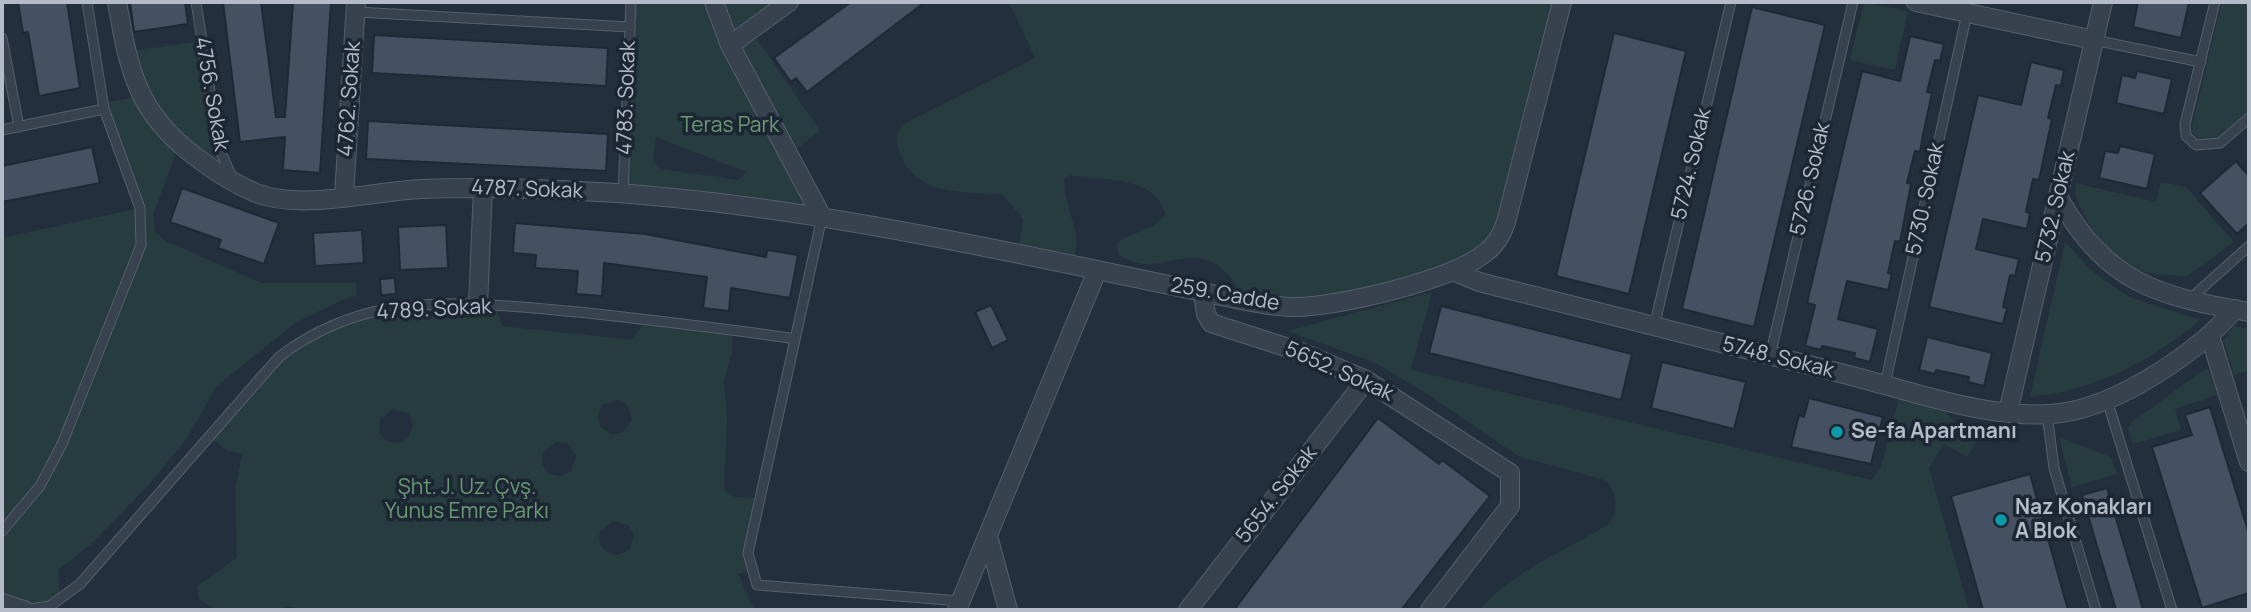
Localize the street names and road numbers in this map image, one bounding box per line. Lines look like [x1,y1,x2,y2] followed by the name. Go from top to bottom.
[189,35,233,153] street label: 4756. Sokak
[333,41,367,157] street label: 4762. Sokak
[612,41,642,155] street label: 4783. Sokak
[1667,106,1717,222] street label: 5724. Sokak
[1786,120,1836,238] street label: 5726. Sokak
[1902,140,1950,258] street label: 5730. Sokak
[2031,149,2081,265] street label: 5732. Sokak
[471,175,583,205] street label: 4787. Sokak
[1169,273,1281,317] street label: 259. Cadde
[376,294,492,326] street label: 4789. Sokak
[1720,332,1836,384] street label: 5748. Sokak
[1281,337,1397,407] street label: 5652. Sokak
[1231,441,1323,549] street label: 5654. Sokak

